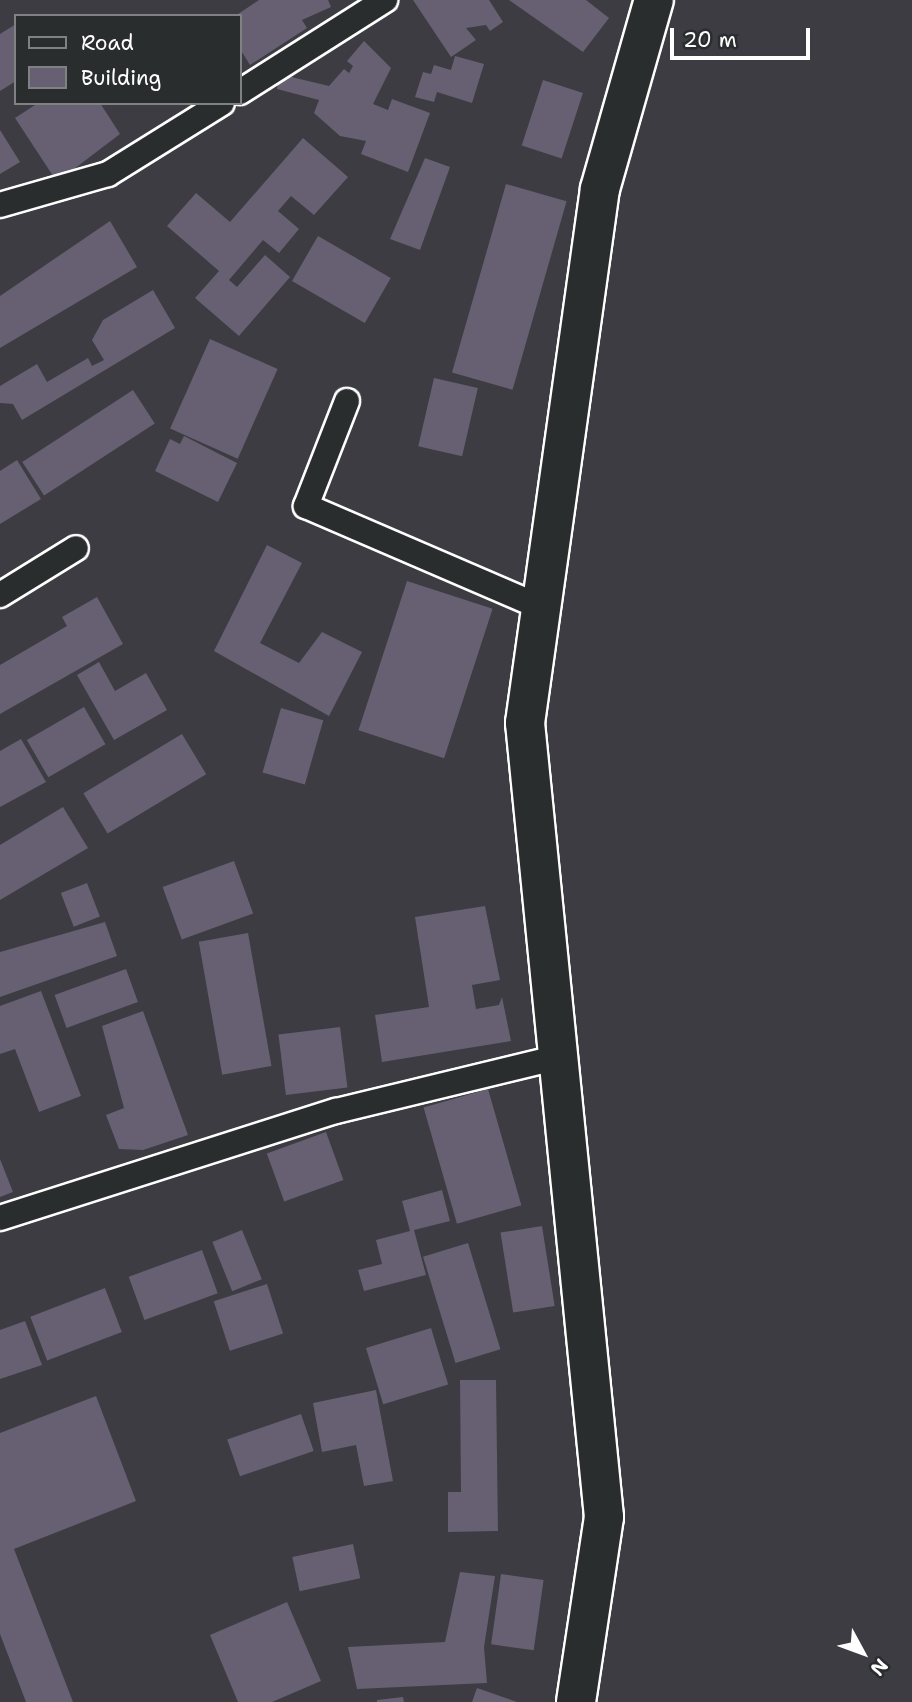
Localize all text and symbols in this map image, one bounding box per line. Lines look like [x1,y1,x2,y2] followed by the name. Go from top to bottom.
[14,14,242,105] legend
[674,14,814,58] scale bar
[683,26,737,54] text: 20 m
[81,29,134,57] text: Road
[81,64,161,92] text: Building
[828,1618,898,1688] north arrow
[865,1653,894,1681] text: N

